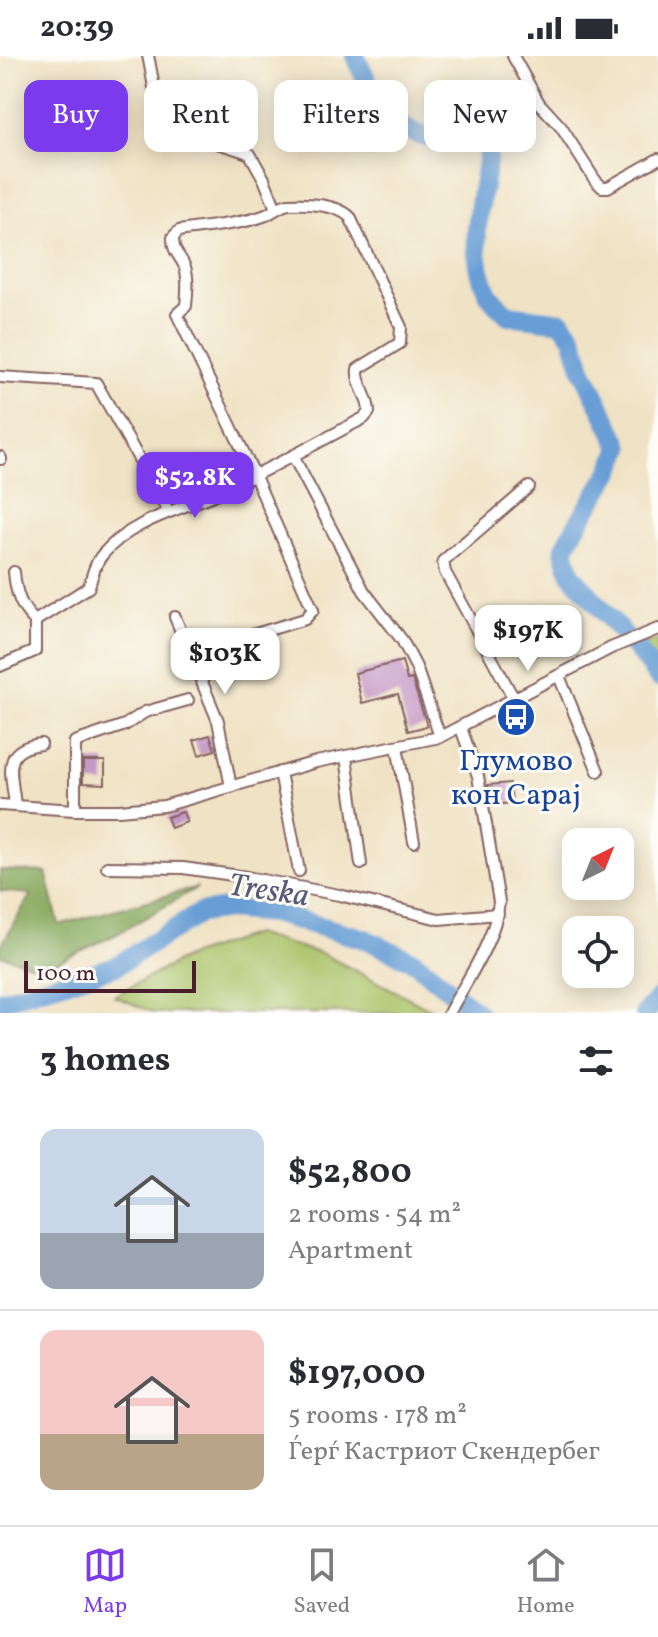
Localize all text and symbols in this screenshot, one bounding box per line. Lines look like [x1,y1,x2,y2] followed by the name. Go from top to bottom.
[40,7,114,49] text: 20:39
[24,80,128,152] chip: Buy
[144,80,258,152] chip: Rent
[274,80,408,152] chip: Filters
[424,80,536,152] chip: New
[130,452,260,520] pin: $52.8K
[155,460,235,496] text: $52.8K
[472,605,584,673] pin: $197K
[493,613,563,649] text: $197K
[169,628,281,696] pin: $103K
[189,636,261,672] text: $103K
[495,696,537,738] bus stop icon: Глумово кон Сарај
[451,741,581,817] place label: Глумово кон Сарај
[562,828,634,900] north arrow
[562,828,634,988] map controls
[225,865,312,919] water label: Treska
[562,916,634,988] button: locate
[24,957,196,993] scale bar
[36,959,95,990] text: 100 m
[40,1038,170,1085] text: 3 homes
[574,1039,618,1083] icon: filters
[288,1150,412,1197] text: $52,800
[104,1161,200,1257] icon: home
[288,1197,461,1233] text: 2 rooms · 54 m²
[288,1233,413,1269] text: Apartment
[288,1351,426,1398] text: $197,000
[104,1362,200,1458] icon: home
[288,1398,467,1434] text: 5 rooms · 178 m²
[288,1434,600,1470] text: Ѓерѓ Кастриот Скендербег
[83,1543,127,1622] tab: Map
[294,1543,350,1622] tab: Saved
[517,1543,575,1622] tab: Home

